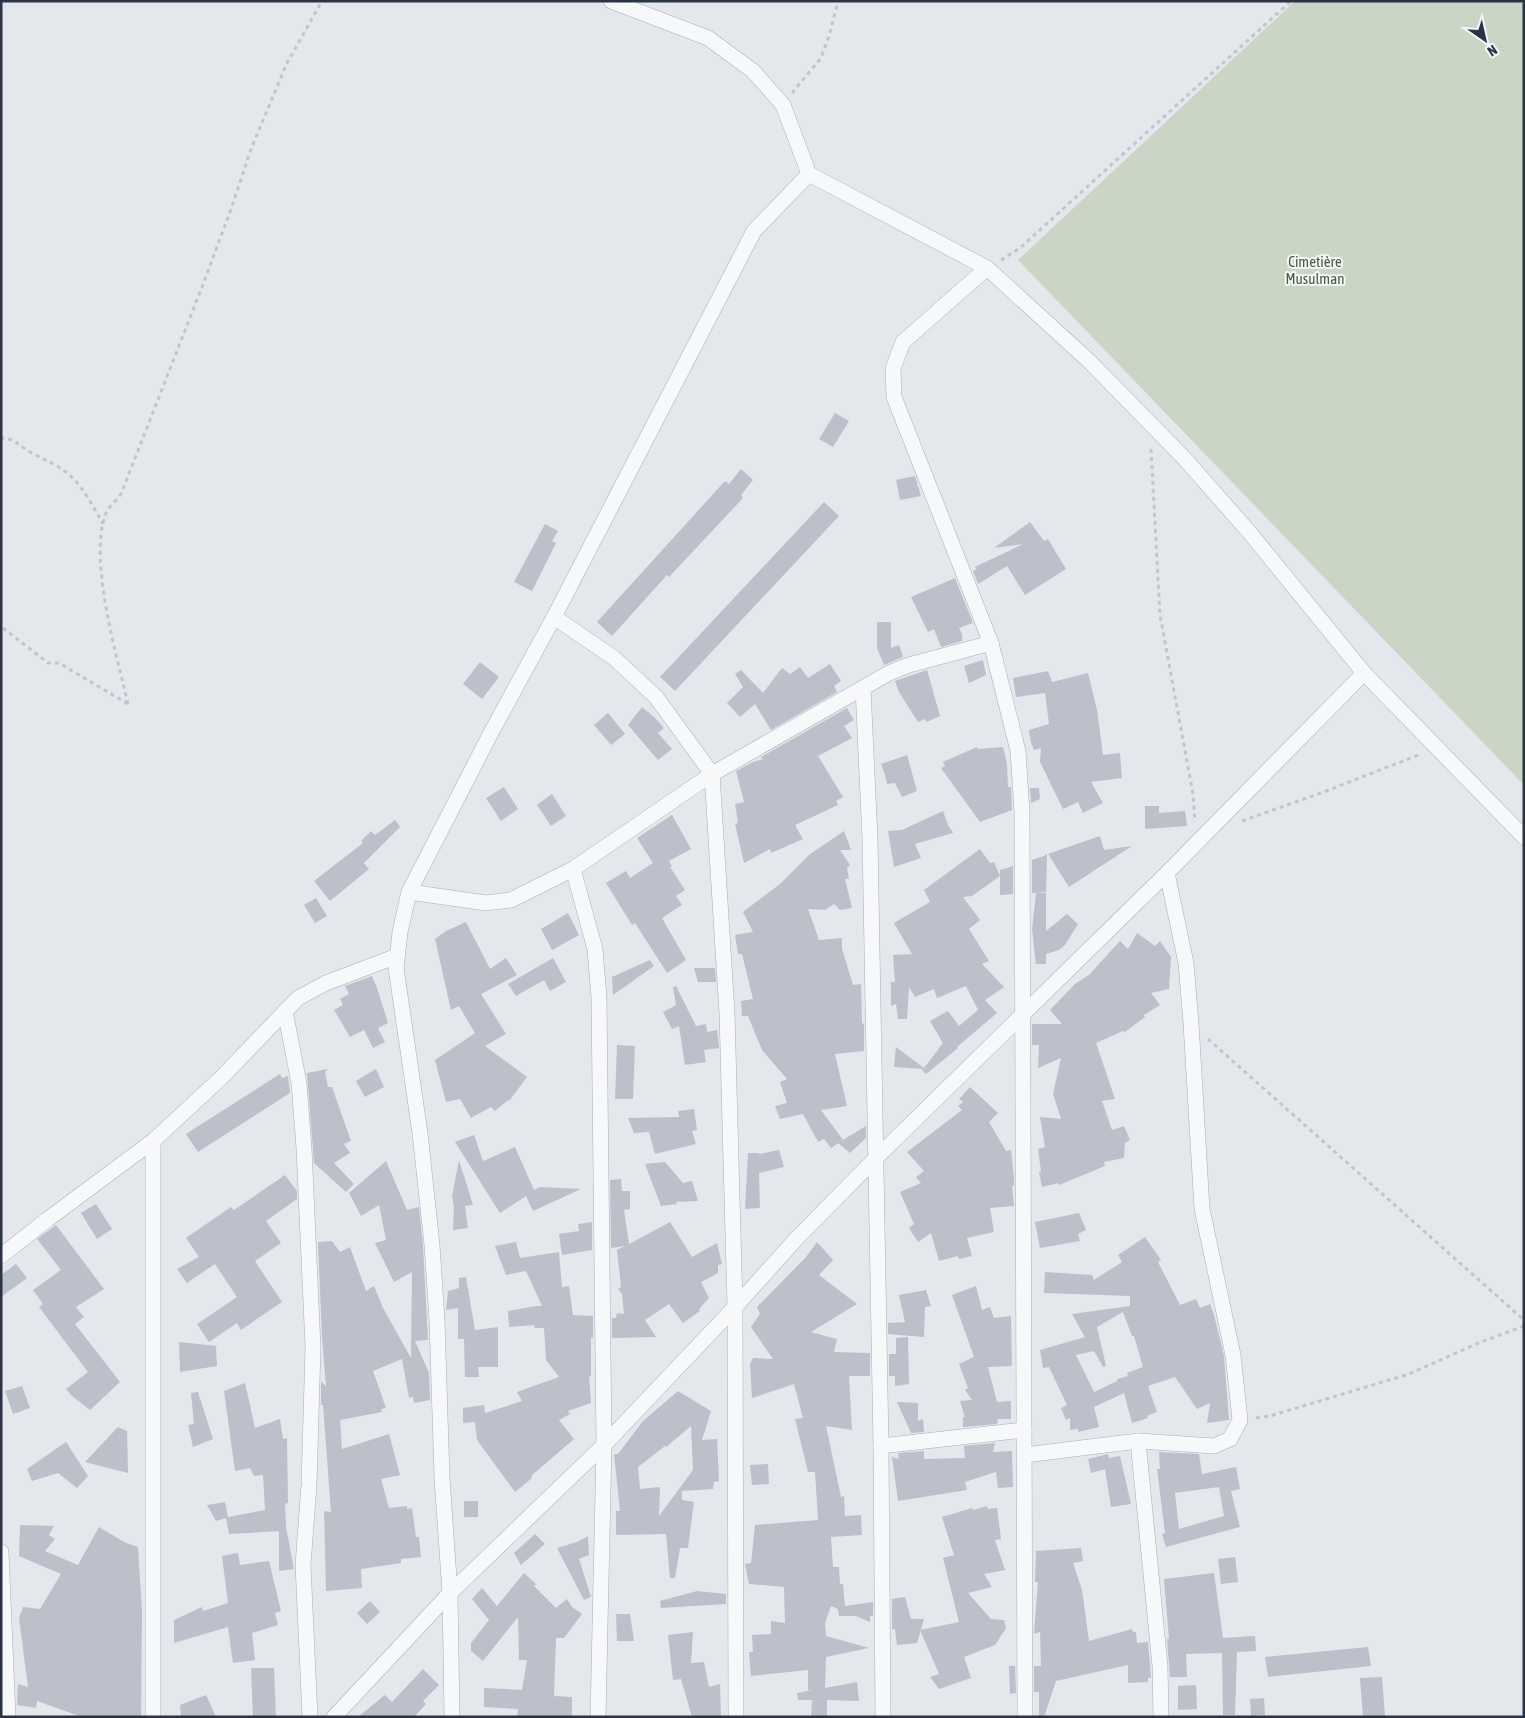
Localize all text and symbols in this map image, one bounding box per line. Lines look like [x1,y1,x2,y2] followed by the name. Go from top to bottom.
[1460,15,1510,65] north arrow
[1484,42,1500,60] text: N
[1286,253,1344,287] park label: Cimetière Musulman

